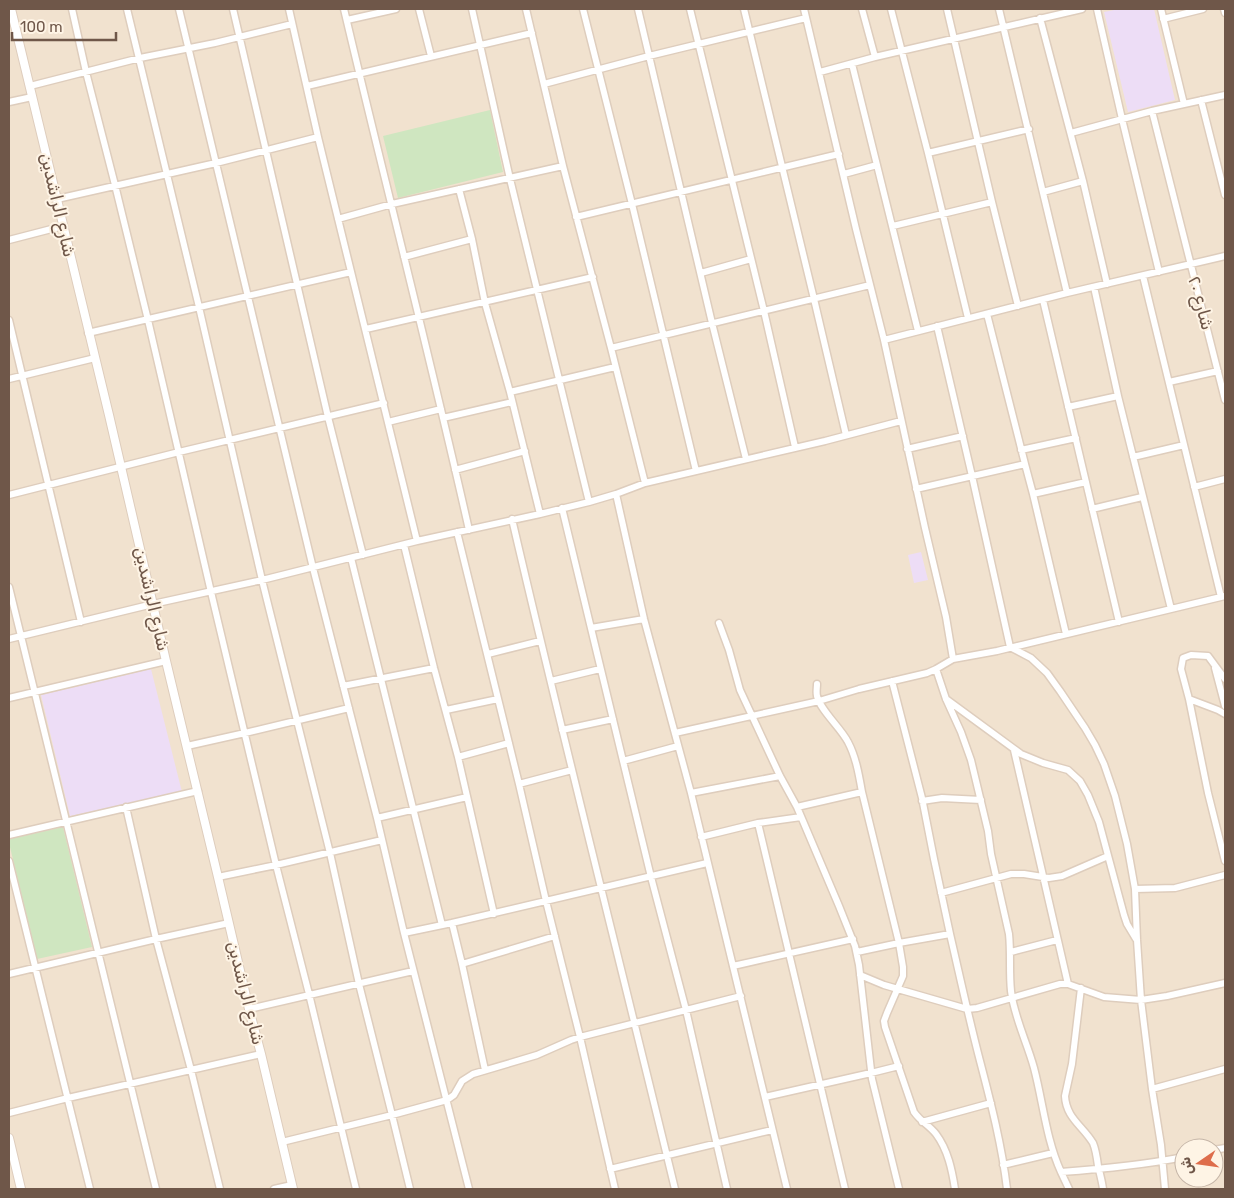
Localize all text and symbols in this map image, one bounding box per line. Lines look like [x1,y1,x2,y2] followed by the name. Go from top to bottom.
[12,10,116,42] scale bar
[20,18,62,36] text: 100 m
[34,151,81,259] street label: شارع الراشدين
[1182,274,1219,333] street label: شارع ٢٠
[128,545,175,653] street label: شارع الراشدين
[222,939,270,1047] street label: شارع الراشدين
[1174,1138,1224,1188] north arrow
[1176,1155,1197,1176] text: ش

